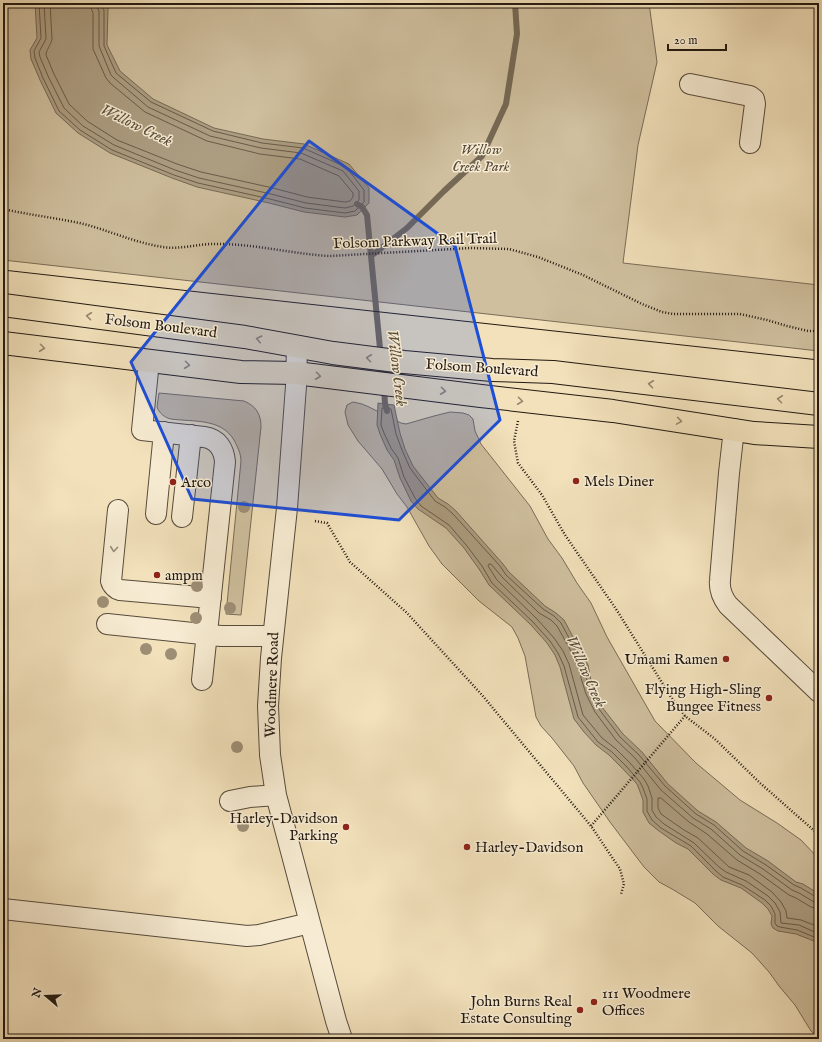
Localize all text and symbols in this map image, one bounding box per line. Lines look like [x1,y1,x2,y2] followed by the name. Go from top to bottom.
[668,26,726,52] scale bar
[674,33,697,48] text: 20 m
[97,100,176,152] water label: Willow Creek
[452,140,510,176] park label: Willow Creek Park
[333,229,498,253] street label: Folsom Parkway Rail Trail
[104,310,219,342] street label: Folsom Boulevard
[86,312,92,321] one-way arrow
[381,328,411,408] water label: Willow Creek
[256,336,262,344] one-way arrow
[39,343,45,352] one-way arrow
[366,354,372,363] one-way arrow
[425,355,540,381] street label: Folsom Boulevard
[184,361,190,370] one-way arrow
[315,371,321,380] one-way arrow
[648,380,654,389] one-way arrow
[440,387,446,396] one-way arrow
[777,395,783,404] one-way arrow
[517,396,523,405] one-way arrow
[676,416,682,425] one-way arrow
[584,472,654,491] place label: Mels Diner
[180,473,211,492] place label: Arco
[571,476,581,486] marker: Mels Diner
[168,477,178,487] marker: Arco
[110,546,119,552] one-way arrow
[165,566,203,585] place label: ampm
[152,570,162,580] marker: ampm
[261,631,283,738] street label: Woodmere Road
[560,633,610,712] water label: Willow Creek
[625,650,718,669] place label: Umami Ramen
[721,654,731,664] marker: Umami Ramen
[645,680,762,716] place label: Flying High-Sling Bungee Fitness
[764,693,774,703] marker: Flying High-Sling Bungee Fitness
[230,809,339,845] place label: Harley-Davidson Parking
[341,822,351,832] marker: Harley-Davidson Parking
[475,838,583,857] place label: Harley-Davidson
[462,842,472,852] marker: Harley-Davidson
[26,976,66,1016] north arrow
[602,984,691,1020] place label: 111 Woodmere Offices
[29,986,46,1001] text: N
[460,992,573,1028] place label: John Burns Real Estate Consulting
[589,997,599,1007] marker: 111 Woodmere Offices
[575,1005,585,1015] marker: John Burns Real Estate Consulting

